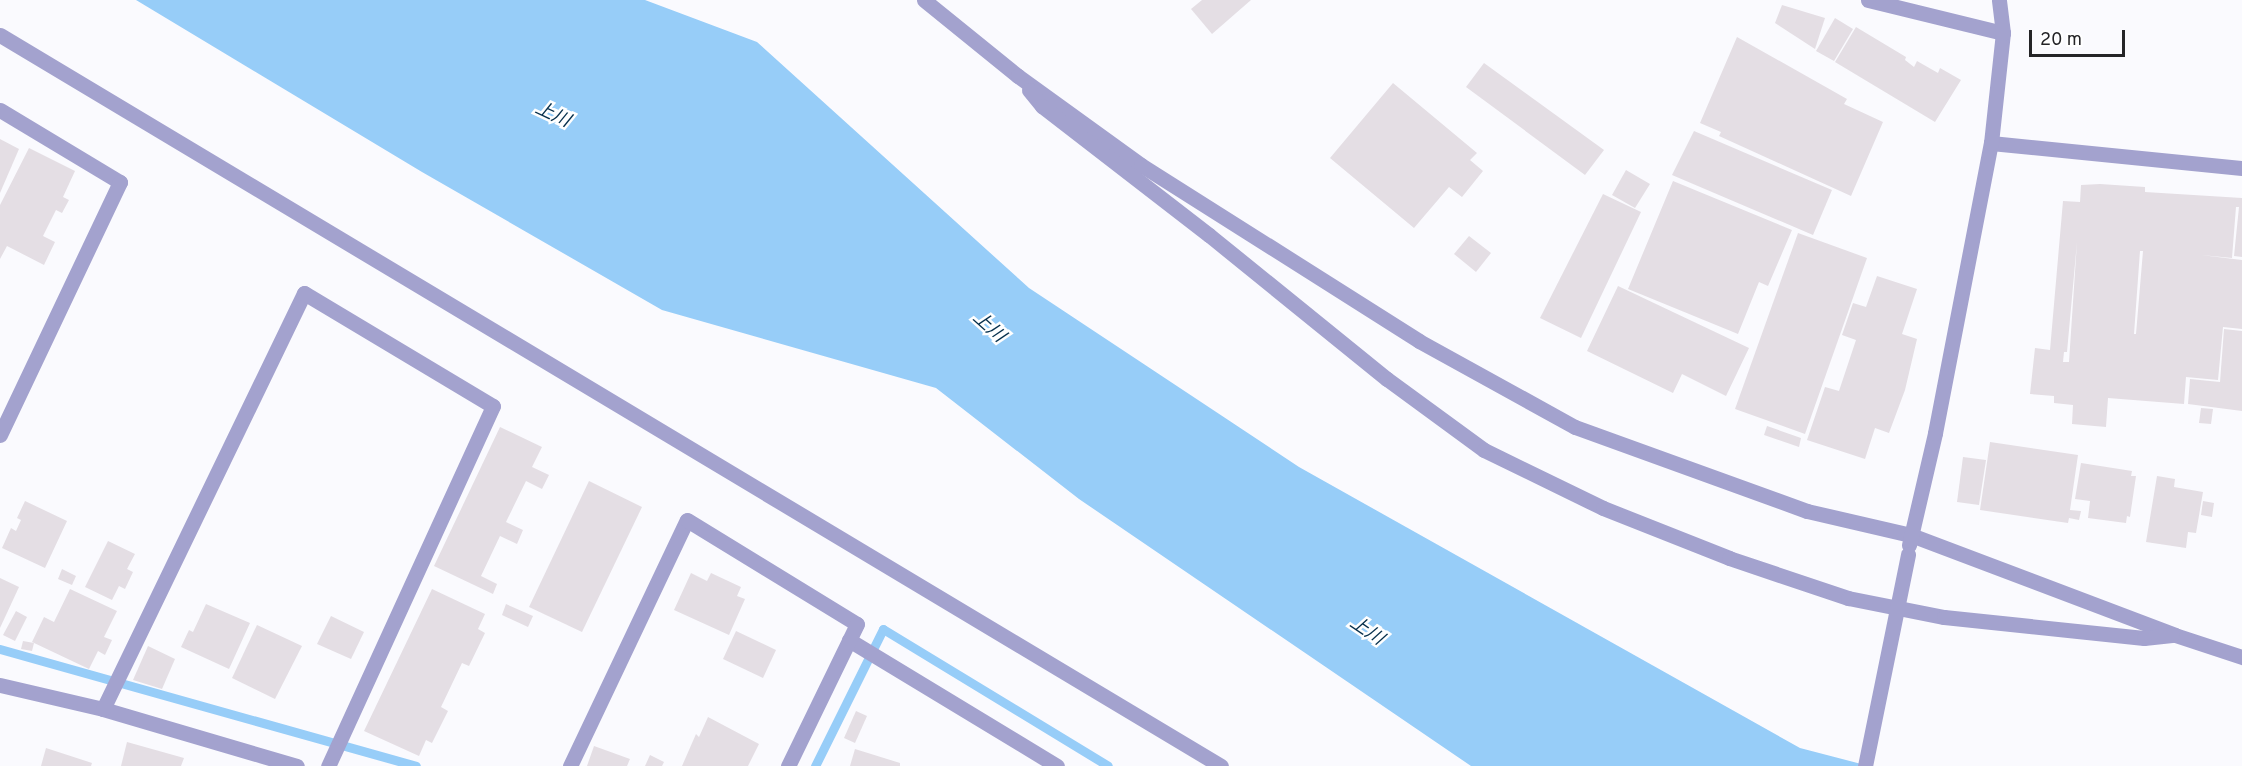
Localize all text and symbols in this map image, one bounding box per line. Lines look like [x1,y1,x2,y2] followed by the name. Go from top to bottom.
[2032,18,2128,56] scale bar
[2040,29,2082,52] text: 20 m
[531,99,573,133] water label: 上川
[967,308,1009,348] water label: 上川
[1345,613,1387,651] water label: 上川

